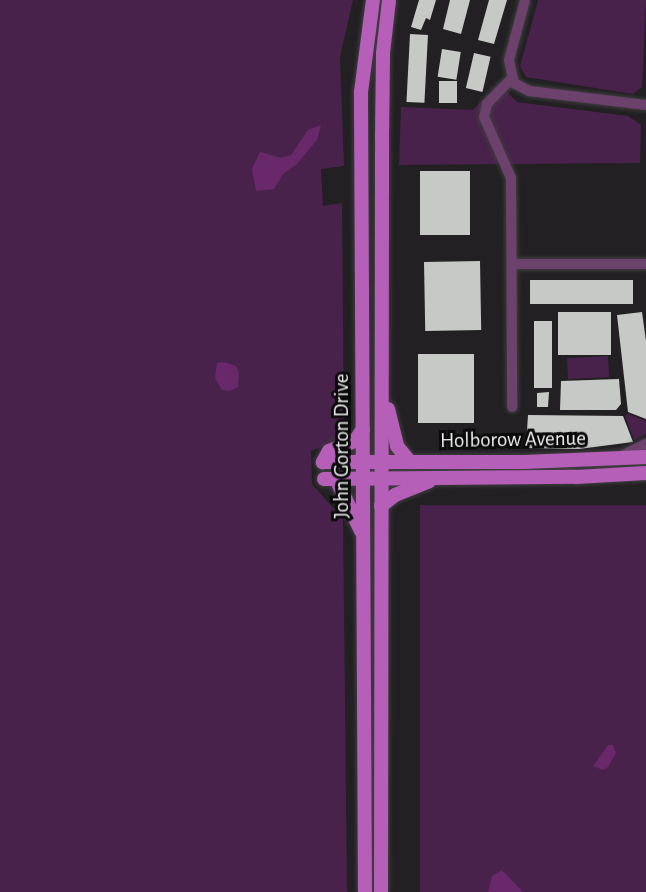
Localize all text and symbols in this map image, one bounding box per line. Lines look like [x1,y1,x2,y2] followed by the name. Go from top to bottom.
[329,374,355,518] street label: John Gorton Drive
[440,426,586,454] street label: Holborow Avenue

